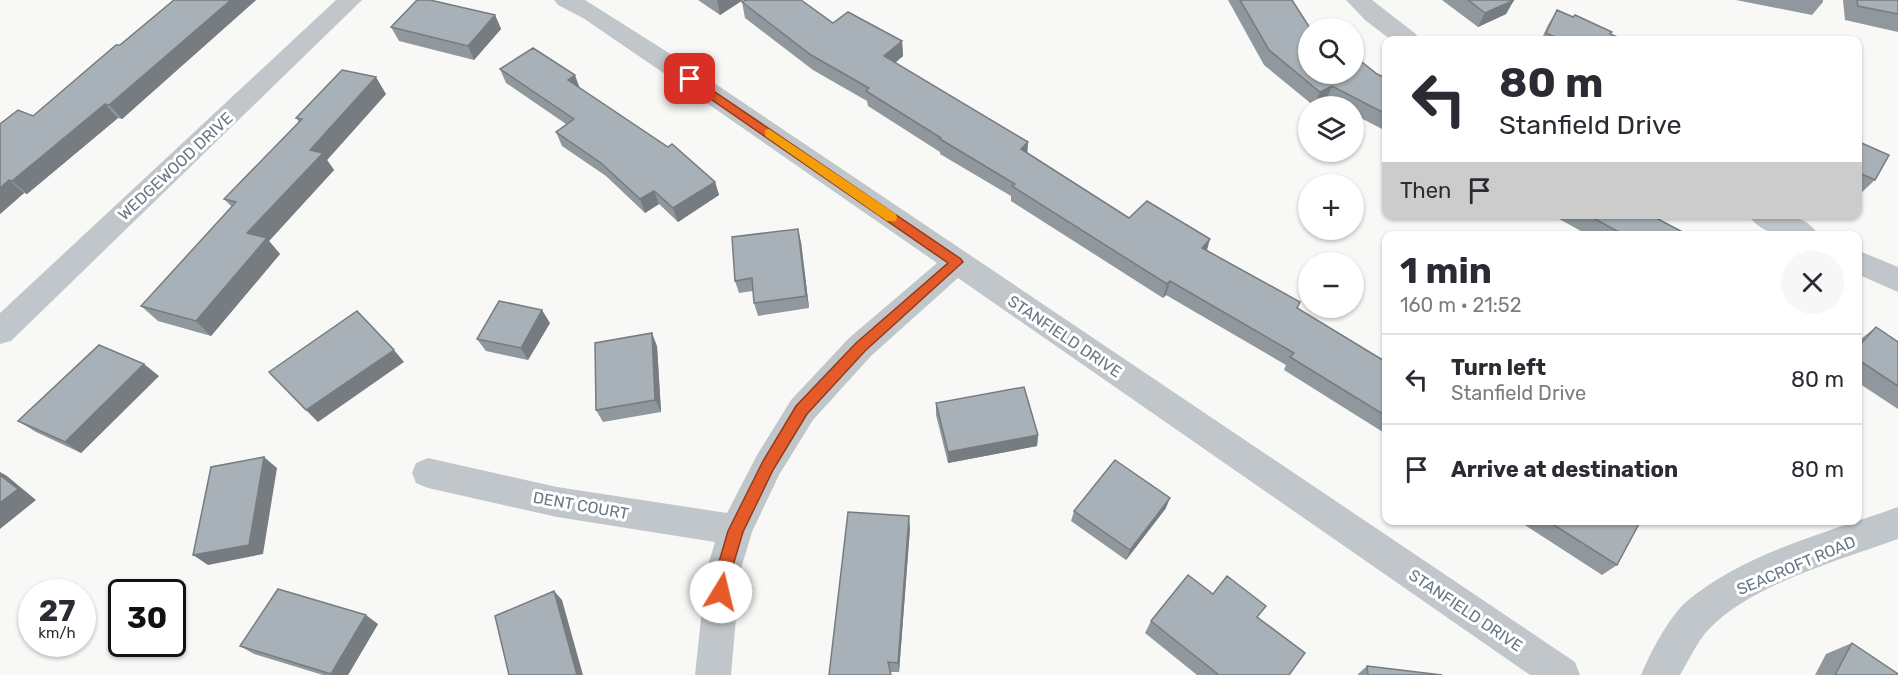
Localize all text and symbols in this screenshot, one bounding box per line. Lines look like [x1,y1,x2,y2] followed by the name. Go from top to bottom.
[1298,18,1364,318] map controls
[1298,18,1364,84] button: search
[664,53,715,104] pin
[1499,58,1603,108] text: 80 m
[1400,60,1478,138] icon: left
[673,62,706,95] icon: arrive
[1298,96,1364,162] button: layers
[114,108,236,224] street label: WEDGEWOOD DRIVE
[1499,109,1682,141] text: Stanfield Drive
[1298,174,1364,240] button: +
[1463,174,1496,207] icon: arrive
[1400,177,1451,204] text: Then
[1400,249,1492,292] text: 1 min
[1781,251,1844,314] button: close
[1298,252,1364,318] button: −
[1004,291,1125,382] street label: STANFIELD DRIVE
[1400,293,1521,317] text: 160 m · 21:52
[1451,354,1546,381] text: Turn left
[1400,363,1433,396] icon: left
[1791,366,1844,393] text: 80 m
[1451,381,1586,405] text: Stanfield Drive
[1400,453,1433,486] icon: arrive
[1451,456,1678,483] text: Arrive at destination
[1791,456,1844,483] text: 80 m
[532,488,630,523] street label: DENT COURT
[1734,532,1858,599] street label: SEACROFT ROAD
[689,560,753,624] position arrow
[1405,565,1526,656] street label: STANFIELD DRIVE
[108,579,186,657] speed limit sign: 30
[39,593,75,629] text: 27
[38,624,76,642] text: km/h

